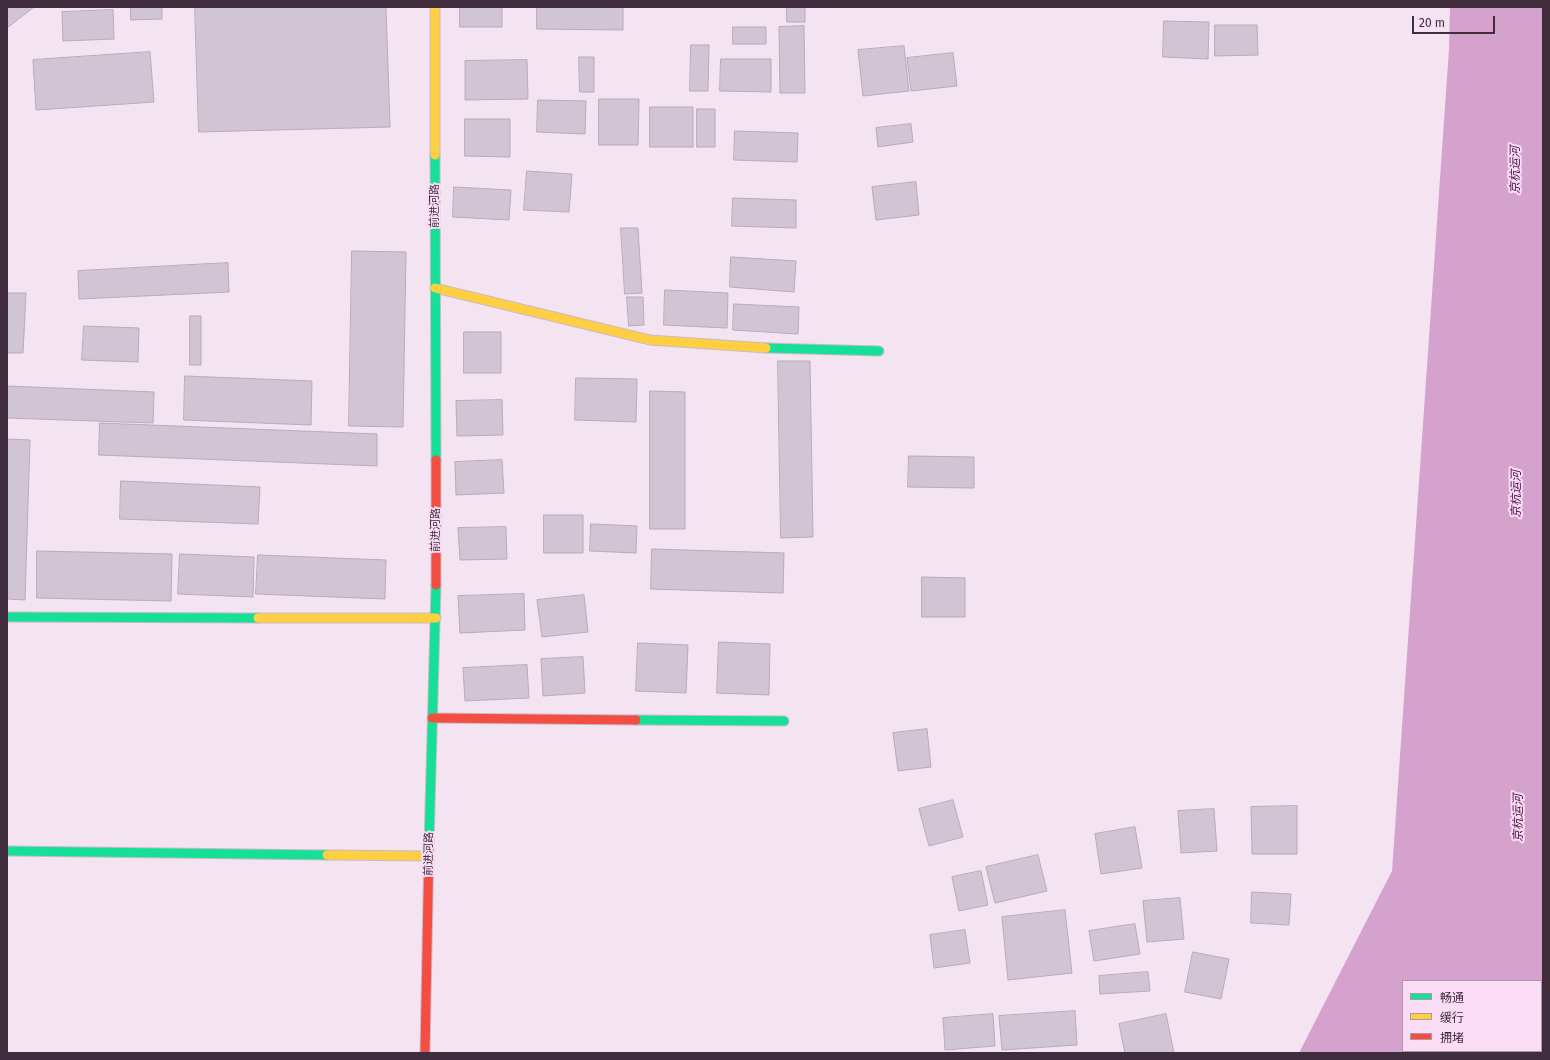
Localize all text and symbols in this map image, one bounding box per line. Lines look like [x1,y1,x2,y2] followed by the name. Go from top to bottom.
[1414,8,1497,34] scale bar
[1419,16,1445,30] text: 20 m
[1509,146,1523,194] water label: 京杭运河
[428,184,442,228] street label: 前进河路
[1510,470,1524,518] water label: 京杭运河
[429,508,443,552] street label: 前进河路
[1512,794,1526,842] water label: 京杭运河
[422,832,436,876] street label: 前进河路
[1402,980,1542,1052] legend
[1440,991,1464,1005] text: 畅通
[1440,1011,1464,1025] text: 缓行
[1440,1031,1464,1045] text: 拥堵

